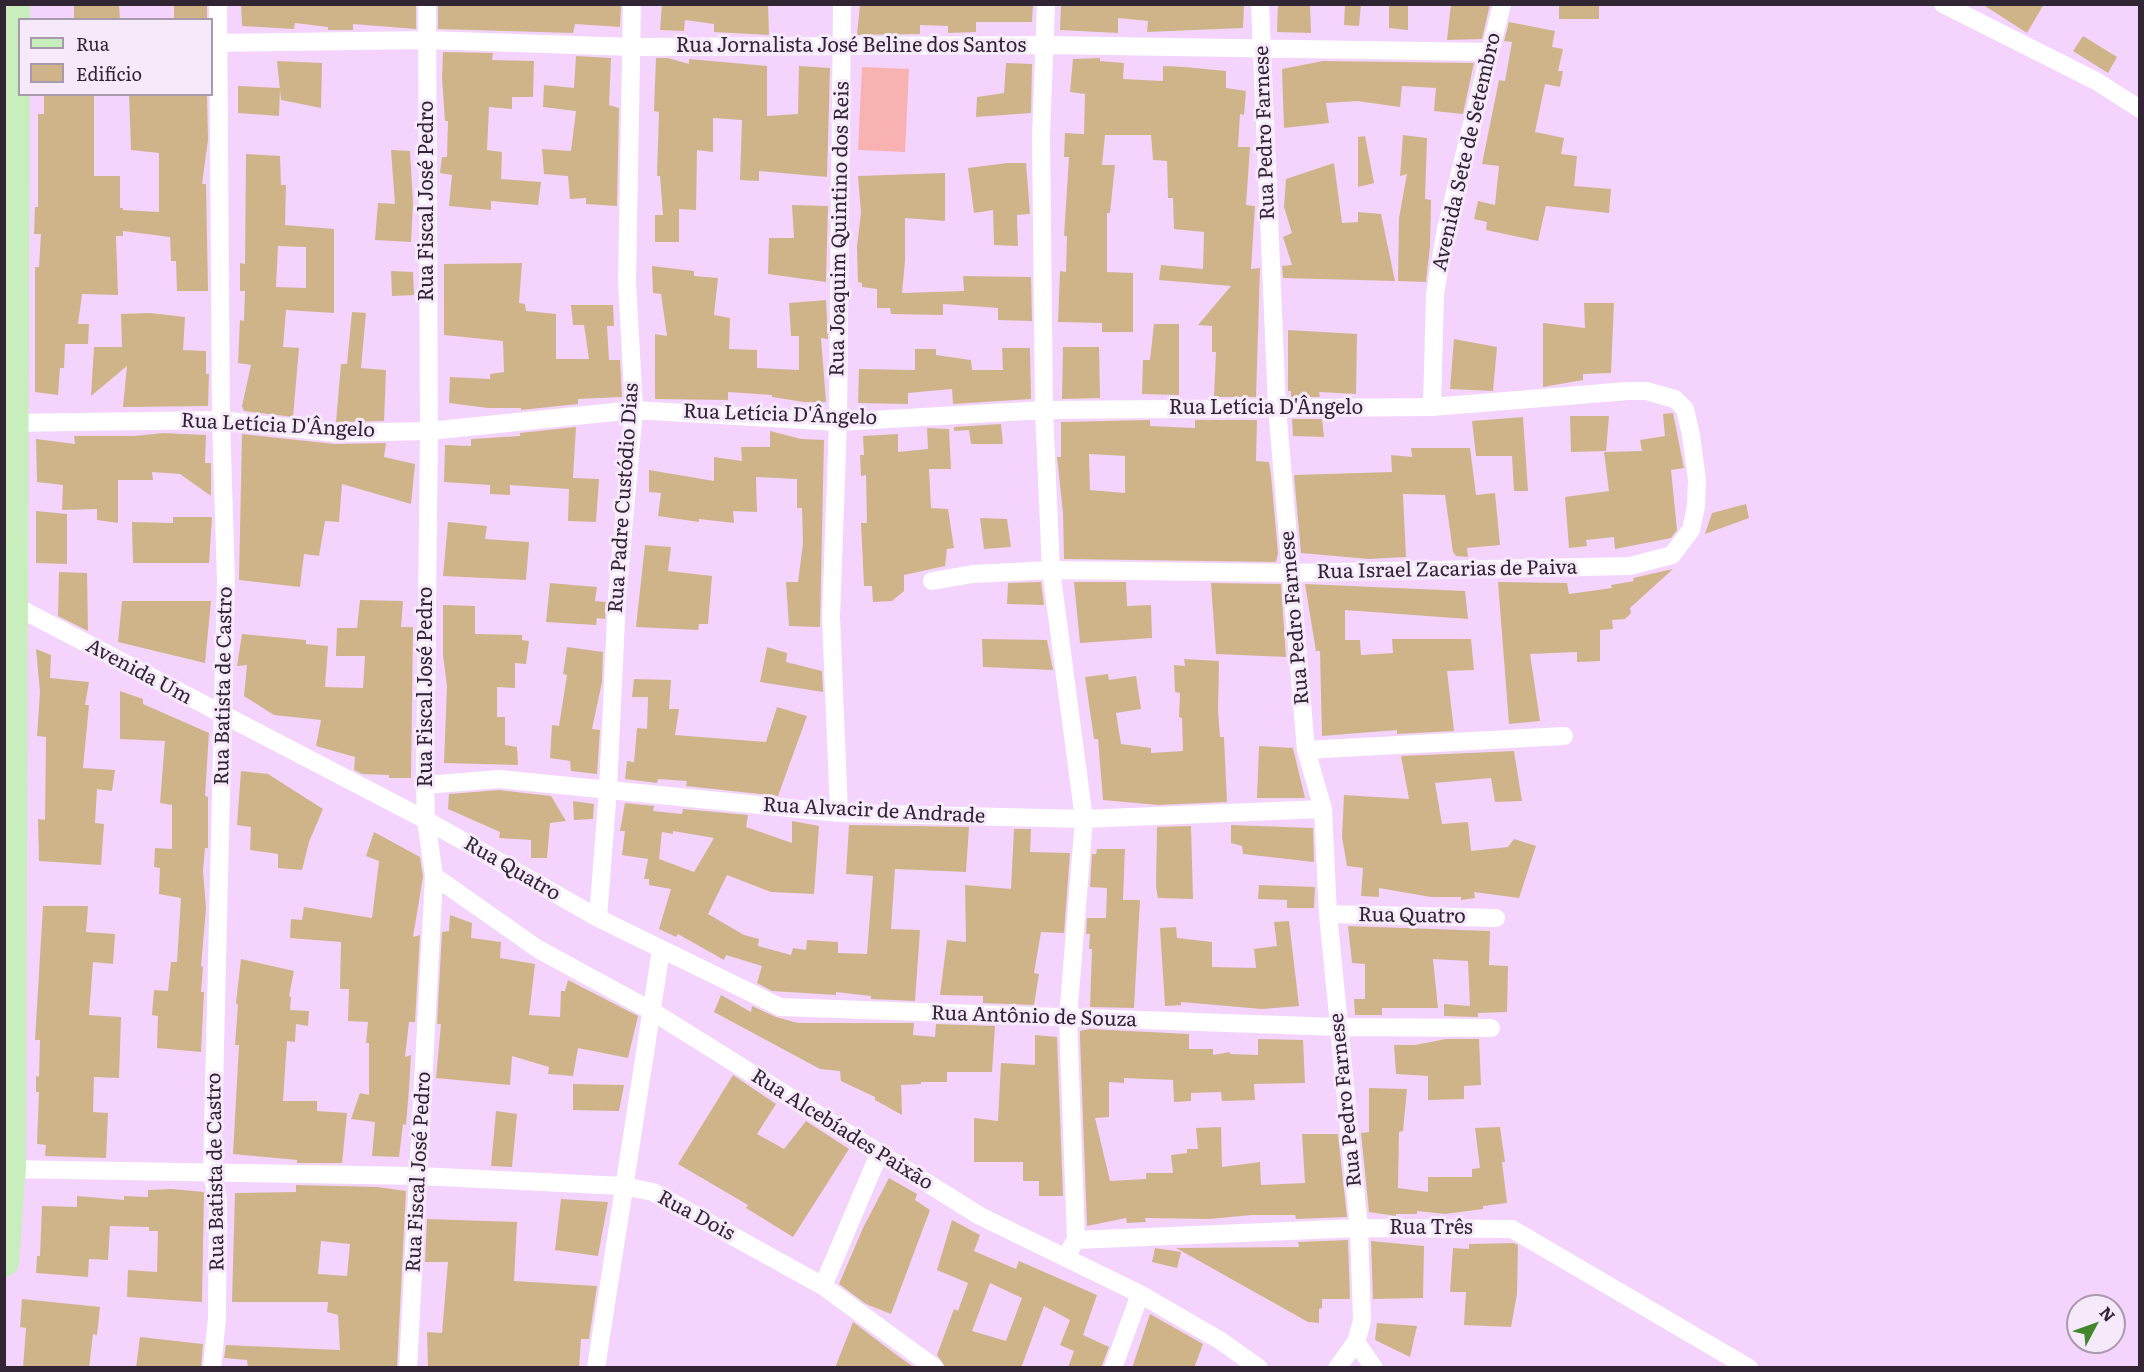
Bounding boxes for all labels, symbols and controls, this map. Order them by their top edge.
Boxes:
legend [18,18,213,96]
text: Rua [76,30,109,57]
street label: Avenida Sete de Setembro [1428,30,1506,274]
street label: Rua Jornalista José Beline dos Santos [676,34,1026,58]
street label: Rua Pedro Farnese [1250,45,1280,221]
text: Edifício [76,60,142,87]
street label: Rua Joaquim Quintino dos Reis [825,81,855,377]
street label: Rua Fiscal José Pedro [415,100,439,302]
street label: Rua Padre Custódio Dias [604,382,644,614]
street label: Rua Letícia D'Ângelo [1169,396,1363,420]
street label: Rua Letícia D'Ângelo [682,400,878,430]
street label: Rua Letícia D'Ângelo [180,409,376,443]
street label: Rua Pedro Farnese [1275,530,1315,706]
street label: Rua Israel Zacarias de Paiva [1316,556,1578,584]
street label: Rua Batista de Castro [210,586,238,786]
street label: Rua Fiscal José Pedro [414,586,438,788]
street label: Avenida Um [82,634,196,710]
street label: Rua Alvacir de Andrade [762,793,986,829]
street label: Rua Quatro [459,832,565,906]
street label: Rua Quatro [1358,903,1466,929]
street label: Rua Antônio de Souza [930,1001,1138,1033]
street label: Rua Pedro Farnese [1325,1012,1367,1188]
street label: Rua Alcebíades Paixão [747,1064,937,1196]
street label: Rua Fiscal José Pedro [402,1071,436,1273]
street label: Rua Batista de Castro [202,1072,230,1272]
street label: Rua Dois [653,1186,739,1246]
street label: Rua Três [1389,1216,1473,1240]
north arrow [2066,1294,2126,1354]
text: N [2095,1301,2122,1326]

